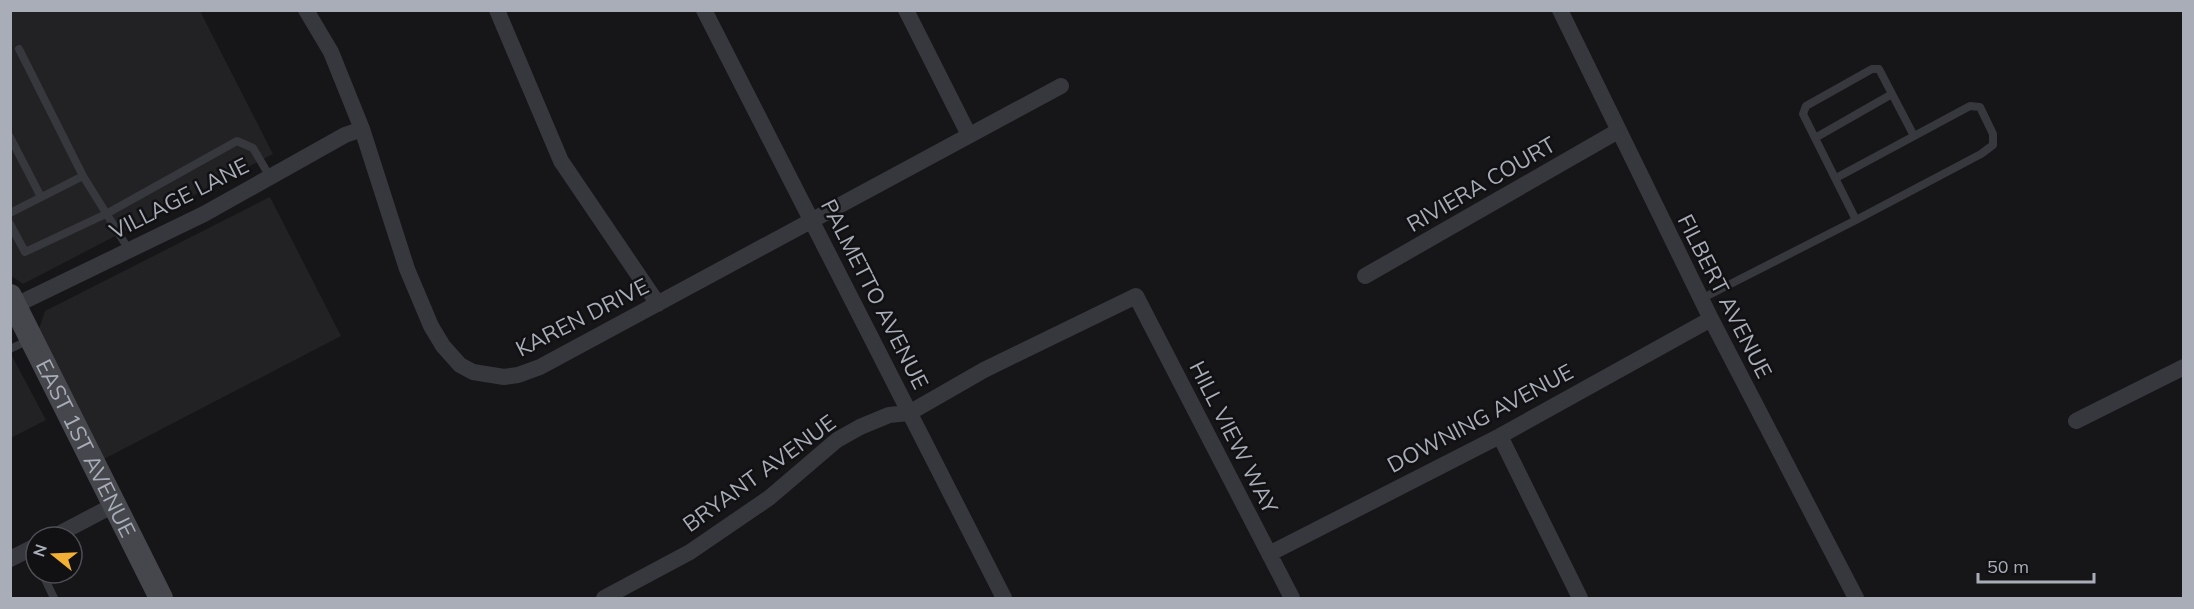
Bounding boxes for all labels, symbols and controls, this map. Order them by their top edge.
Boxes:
street label: RIVIERA COURT [1401,130,1561,238]
street label: VILLAGE LANE [105,151,253,245]
street label: PALMETTO AVENUE [815,194,935,394]
street label: FILBERT AVENUE [1672,209,1778,383]
street label: KAREN DRIVE [511,271,653,363]
street label: EAST 1ST AVENUE [30,354,142,542]
street label: HILL VIEW WAY [1183,356,1285,519]
street label: DOWNING AVENUE [1382,357,1578,479]
street label: BRYANT AVENUE [677,408,841,538]
north arrow [24,525,84,585]
text: N [28,542,51,559]
scale bar [1978,546,2094,584]
text: 50 m [1987,555,2029,578]

